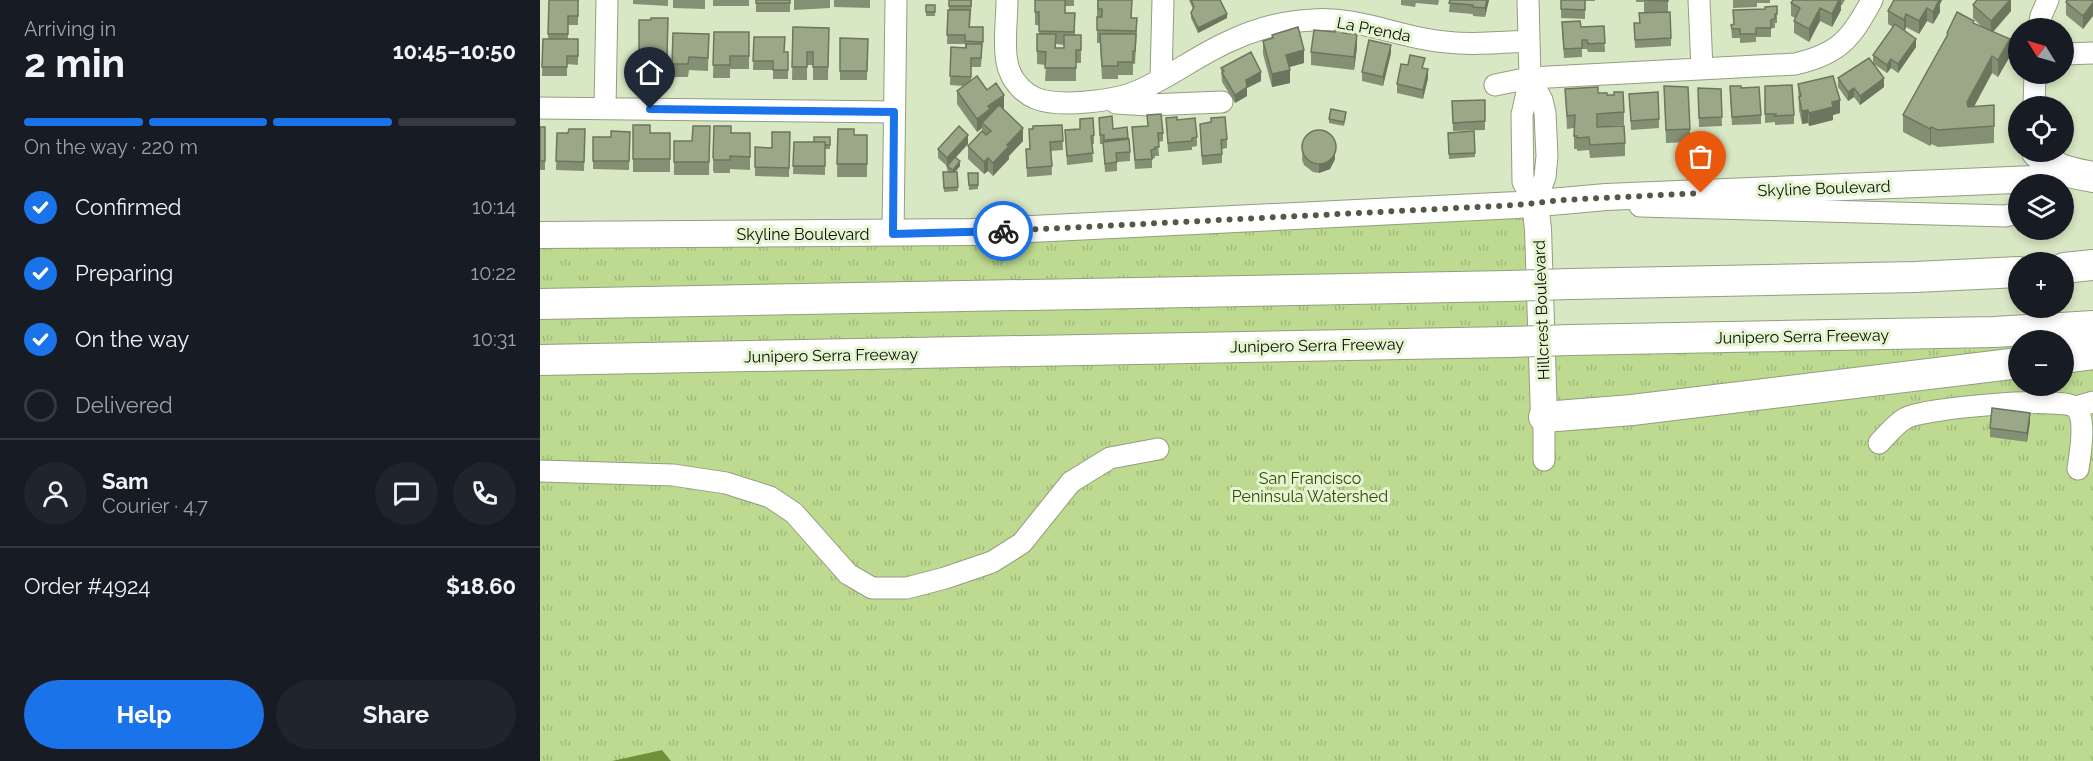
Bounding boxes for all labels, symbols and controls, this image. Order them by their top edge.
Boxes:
street label: La Prenda [1335,13,1412,46]
text: Arriving in [24,17,116,41]
north arrow [2008,18,2074,84]
map controls [2008,18,2074,396]
text: 10:45–10:50 [393,38,516,64]
text: 2 min [24,40,125,86]
pin [624,47,675,109]
icon: home [633,56,666,89]
button: locate [2008,96,2074,162]
pin [1675,131,1726,193]
text: On the way · 220 m [24,135,198,159]
icon: bag [1684,140,1717,173]
button: layers [2008,174,2074,240]
street label: Skyline Boulevard [1757,177,1891,200]
icon: check [24,191,57,224]
text: Confirmed [75,194,182,220]
text: 10:14 [472,195,516,219]
courier [973,201,1033,261]
icon: bike [987,215,1020,248]
street label: Skyline Boulevard [736,225,870,244]
street label: Hillcrest Boulevard [1530,240,1553,380]
button: + [2008,252,2074,318]
icon: check [24,257,57,290]
text: Preparing [75,260,173,286]
text: 10:22 [471,261,516,285]
icon: check [24,323,57,356]
street label: Junipero Serra Freeway [1715,325,1889,348]
text: On the way [75,326,189,352]
text: 10:31 [472,327,516,351]
button: − [2008,330,2074,396]
street label: Junipero Serra Freeway [1230,334,1404,357]
street label: Junipero Serra Freeway [744,344,918,367]
text: Delivered [75,392,173,418]
button: person [24,462,87,525]
button: chat [375,462,438,525]
button: phone [453,462,516,525]
text: Sam [102,468,149,494]
park label: San Francisco Peninsula Watershed [1232,469,1388,506]
text: Courier · 4.7 [102,494,208,518]
text: Order #4924 [24,573,150,599]
text: $18.60 [446,573,516,599]
button: Help [24,680,264,749]
button: Share [276,680,516,749]

